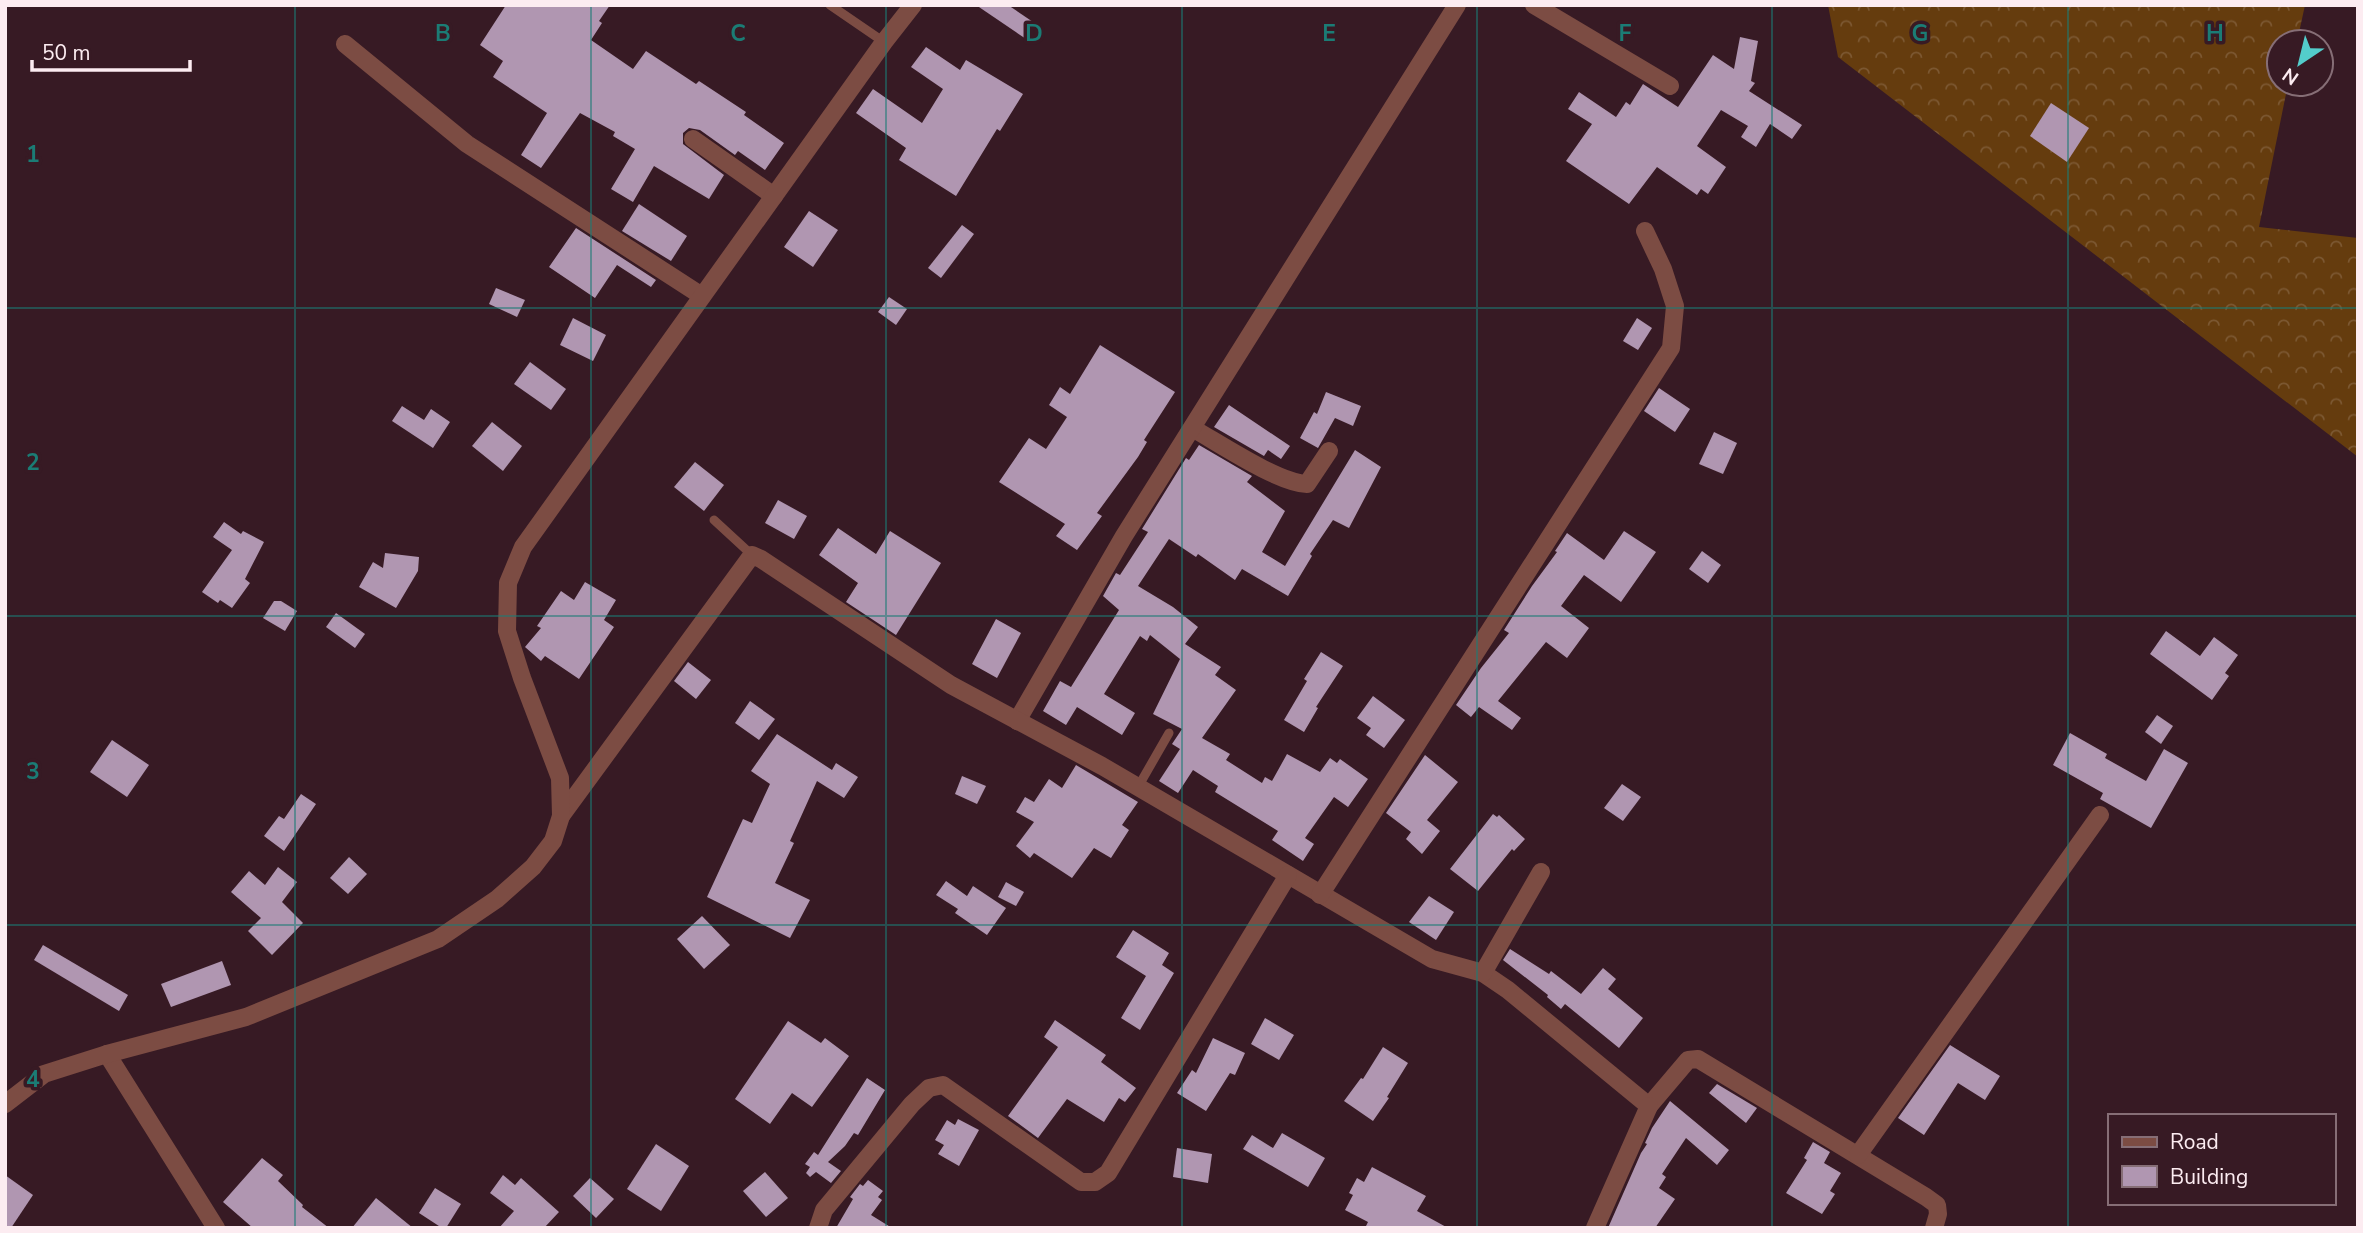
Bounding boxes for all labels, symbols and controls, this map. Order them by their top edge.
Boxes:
text: B [435,18,451,49]
text: C [730,18,746,49]
text: D [1025,18,1043,49]
text: E [1322,18,1336,49]
text: F [1619,18,1632,49]
text: G [1912,18,1928,49]
text: H [2206,18,2224,49]
scale bar [32,28,189,72]
north arrow [2265,28,2335,98]
text: 50 m [42,39,91,67]
text: N [2278,61,2304,91]
text: 1 [26,139,40,170]
text: 2 [26,447,40,478]
text: 3 [26,756,40,787]
text: 4 [26,1064,40,1095]
legend [2108,1114,2335,1205]
text: Road [2170,1128,2219,1156]
text: Building [2170,1163,2248,1191]

